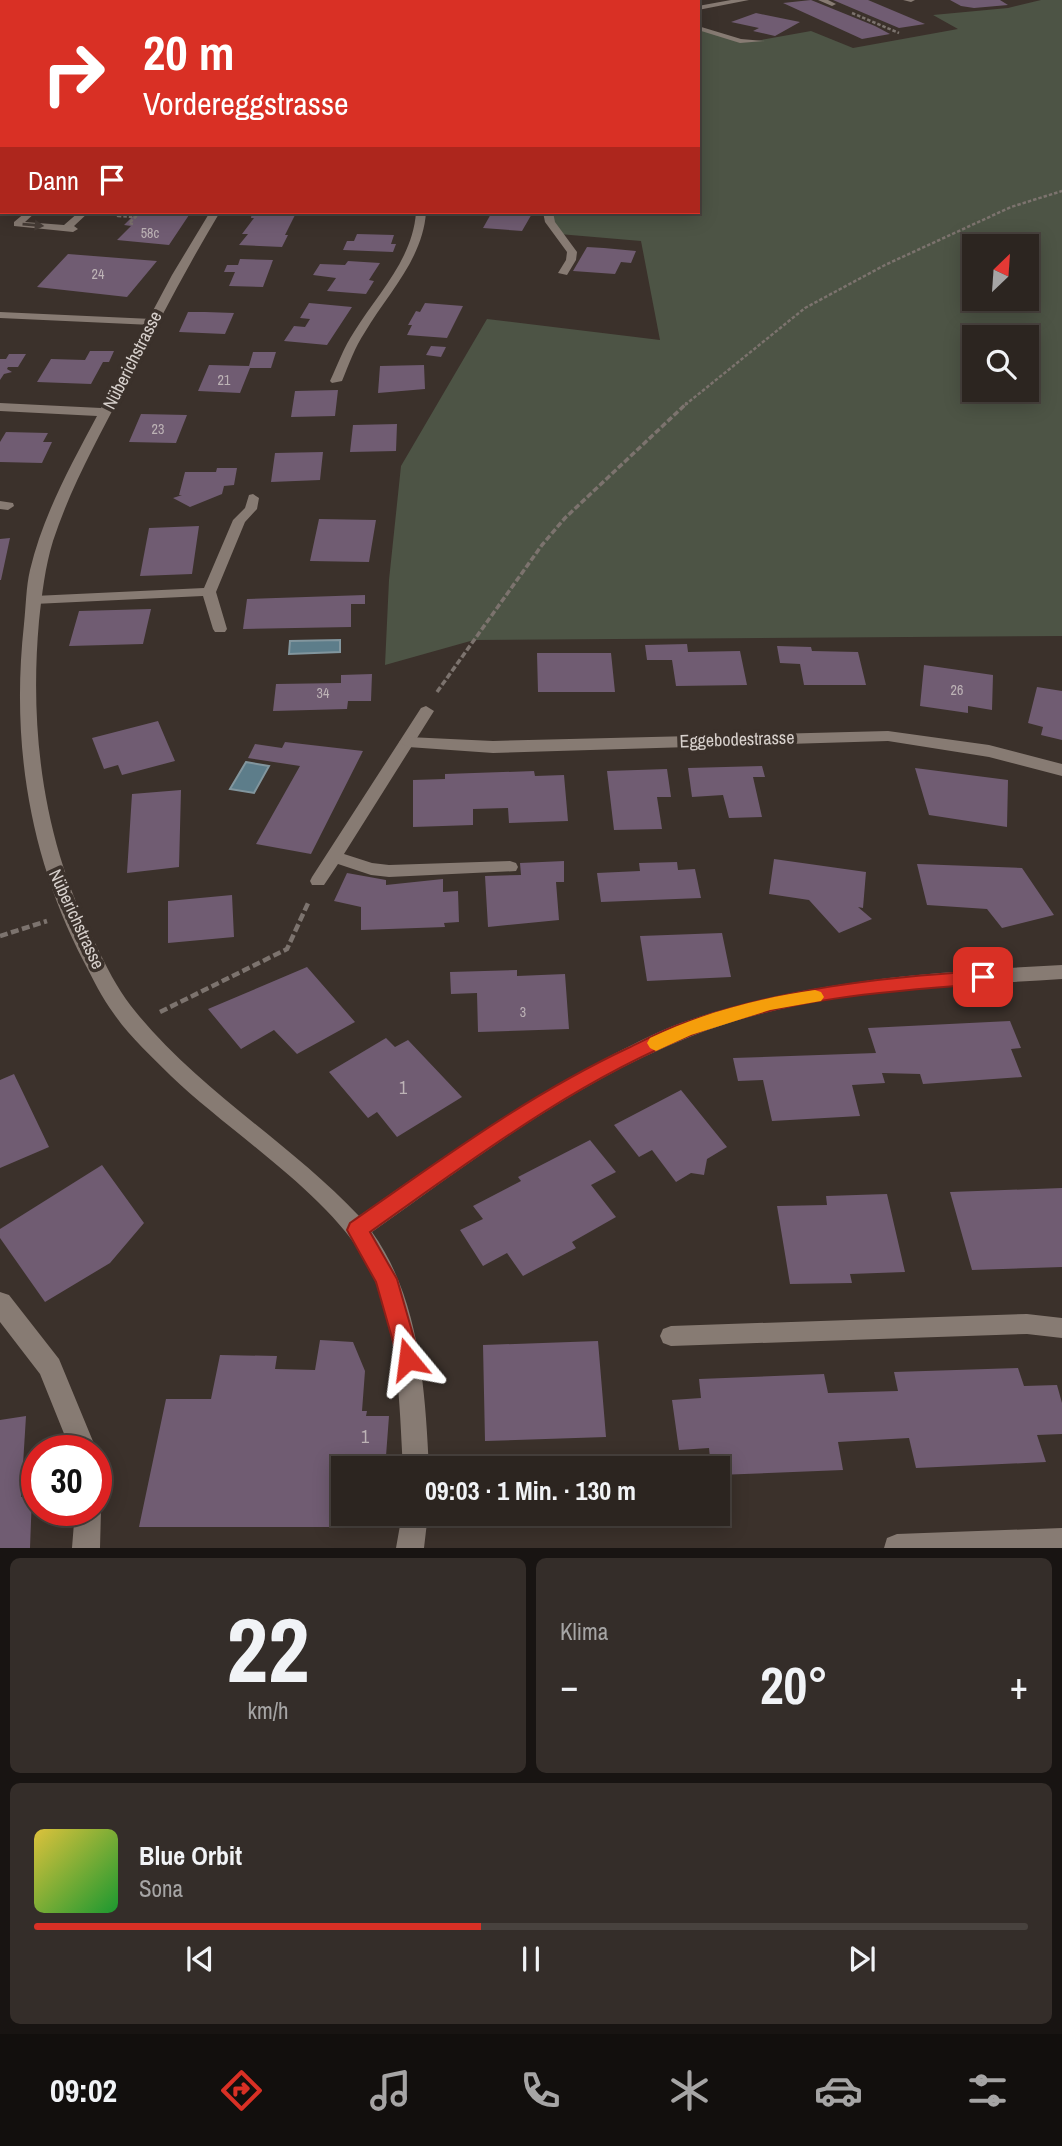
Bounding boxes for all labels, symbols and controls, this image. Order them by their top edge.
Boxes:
text: 20 m [143,19,235,85]
icon: right [28,28,119,119]
text: Vordereggstrasse [143,82,349,125]
icon: arrive [93,161,131,199]
text: Dann [28,163,79,198]
one-way arrow [22,220,44,231]
house number: 58c [141,224,160,242]
north arrow [962,234,1040,312]
map controls [962,234,1039,402]
house number: 24 [92,265,105,283]
street label: Nüberichstrasse [96,306,168,414]
button: search [962,325,1039,402]
house number: 21 [218,371,231,389]
house number: 23 [152,420,164,438]
house number: 26 [951,681,963,699]
house number: 34 [317,684,330,702]
street label: Eggebodestrasse [679,725,795,753]
street label: Nüberichstrasse [43,865,111,973]
pin [953,947,1013,1007]
icon: arrive [964,958,1002,996]
house number: 3 [520,1003,526,1021]
house number: 1 [399,1075,408,1100]
position arrow [371,1322,445,1396]
house number: 1 [361,1424,370,1449]
speed limit sign: 30 [21,1435,112,1526]
text: 09:03 · 1 Min. · 130 m [425,1473,636,1508]
text: 22 [227,1588,310,1710]
text: Klima [560,1616,608,1647]
text: 20° [760,1650,828,1720]
text: − [560,1660,578,1711]
text: + [1010,1660,1028,1711]
text: km/h [248,1695,288,1726]
text: Blue Orbit [139,1838,242,1873]
text: Sona [139,1873,183,1904]
icon: previous [181,1940,219,1978]
icon: pause [512,1940,550,1978]
icon: next [843,1940,881,1978]
icon: directions [217,2066,266,2115]
icon: music [366,2066,415,2115]
icon: phone [516,2066,565,2115]
icon: climate [665,2066,714,2115]
icon: car [814,2066,863,2115]
icon: filters [963,2066,1012,2115]
text: 09:02 [50,2069,117,2112]

